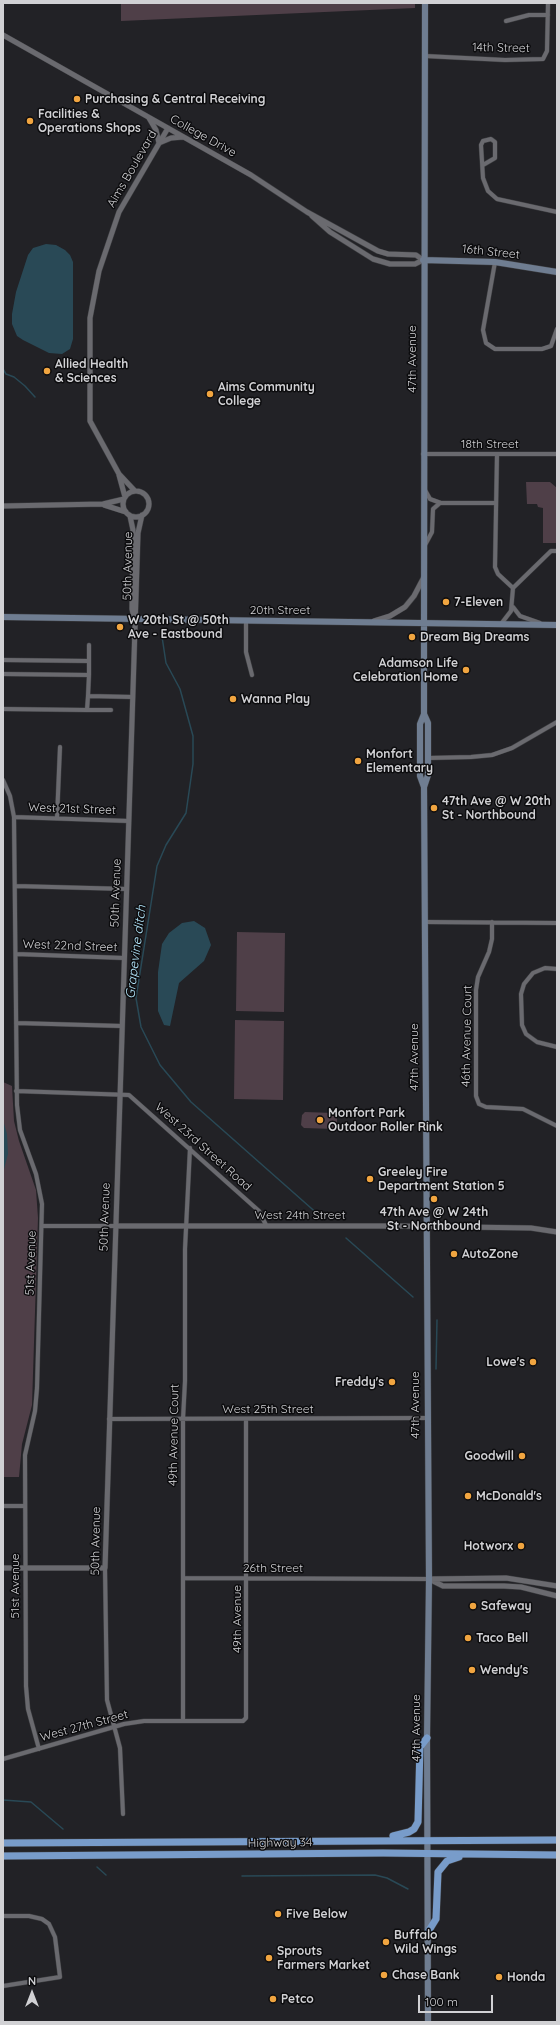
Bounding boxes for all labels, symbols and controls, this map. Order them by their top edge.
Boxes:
street label: 14th Street [472,40,530,56]
place label: Purchasing & Central Receiving [85,92,265,106]
marker: Purchasing & Central Receiving [72,94,82,104]
place label: Facilities & Operations Shops [38,107,141,135]
street label: College Drive [167,112,239,160]
marker: Facilities & Operations Shops [25,116,35,126]
street label: Aims Boulevard [104,128,160,210]
street label: 16th Street [461,242,521,262]
street label: 47th Avenue [405,325,419,393]
place label: Allied Health & Sciences [55,357,128,385]
marker: Allied Health & Sciences [42,366,52,376]
place label: Aims Community College [218,380,315,408]
marker: Aims Community College [205,389,215,399]
street label: 18th Street [461,437,519,451]
street label: 50th Avenue [120,531,136,601]
place label: 7-Eleven [454,595,503,609]
marker: 7-Eleven [441,597,451,607]
street label: 20th Street [250,603,310,617]
place label: W 20th St @ 50th Ave - Eastbound [128,613,229,641]
marker: W 20th St @ 50th Ave - Eastbound [115,622,125,632]
place label: Dream Big Dreams [420,630,529,644]
marker: Dream Big Dreams [407,632,417,642]
place label: Adamson Life Celebration Home [353,656,458,684]
marker: Adamson Life Celebration Home [461,665,471,675]
place label: Wanna Play [241,692,310,706]
marker: Wanna Play [228,694,238,704]
place label: Monfort Elementary [366,747,433,775]
marker: Monfort Elementary [353,756,363,766]
place label: 47th Ave @ W 20th St - Northbound [442,794,551,822]
street label: West 21st Street [28,800,116,818]
marker: 47th Ave @ W 20th St - Northbound [429,803,439,813]
street label: 50th Avenue [108,858,124,928]
water label: Grapevine ditch [123,904,149,1000]
street label: West 22nd Street [22,937,118,955]
street label: 46th Avenue Court [459,985,475,1087]
street label: 47th Avenue [407,1023,421,1091]
street label: West 23rd Street Road [152,1100,254,1194]
place label: Monfort Park Outdoor Roller Rink [328,1106,443,1134]
marker: Monfort Park Outdoor Roller Rink [315,1115,325,1125]
place label: Greeley Fire Department Station 5 [378,1165,505,1193]
marker: Greeley Fire Department Station 5 [365,1174,375,1184]
street label: 50th Avenue [97,1182,113,1252]
marker: 47th Ave @ W 24th St - Northbound [429,1194,439,1204]
place label: 47th Ave @ W 24th St - Northbound [380,1205,488,1233]
street label: West 24th Street [255,1208,345,1222]
street label: 51st Avenue [23,1230,39,1296]
place label: AutoZone [462,1247,518,1261]
marker: AutoZone [449,1249,459,1259]
place label: Lowe's [486,1355,525,1369]
marker: Lowe's [528,1357,538,1367]
street label: 47th Avenue [408,1371,422,1439]
place label: Freddy's [335,1375,384,1389]
marker: Freddy's [387,1377,397,1387]
street label: 49th Avenue Court [166,1384,182,1486]
street label: West 25th Street [222,1402,314,1416]
place label: Goodwill [465,1449,514,1463]
marker: Goodwill [517,1451,527,1461]
place label: McDonald's [476,1489,542,1503]
marker: McDonald's [463,1491,473,1501]
street label: 50th Avenue [88,1506,104,1576]
place label: Hotworx [464,1539,513,1553]
marker: Hotworx [516,1541,526,1551]
street label: 51st Avenue [8,1554,22,1618]
street label: 26th Street [243,1561,303,1575]
street label: 49th Avenue [230,1585,244,1653]
place label: Safeway [481,1599,532,1613]
marker: Safeway [468,1601,478,1611]
place label: Taco Bell [476,1631,528,1645]
marker: Taco Bell [463,1633,473,1643]
place label: Wendy's [480,1663,528,1677]
marker: Wendy's [467,1665,477,1675]
street label: 47th Avenue [409,1694,423,1762]
street label: West 27th Street [38,1707,130,1745]
street label: Highway 34 [248,1835,312,1851]
place label: Five Below [286,1907,347,1921]
marker: Five Below [273,1909,283,1919]
place label: Buffalo Wild Wings [394,1928,457,1956]
marker: Buffalo Wild Wings [381,1937,391,1947]
place label: Sprouts Farmers Market [277,1944,370,1972]
marker: Sprouts Farmers Market [264,1953,274,1963]
place label: Chase Bank [392,1968,460,1982]
marker: Chase Bank [379,1970,389,1980]
place label: Honda [507,1970,545,1984]
marker: Honda [494,1972,504,1982]
north arrow [12,1973,52,2013]
text: N [28,1974,36,1988]
scale bar [420,1987,495,2013]
place label: Petco [281,1992,314,2006]
marker: Petco [268,1994,278,2004]
text: 100 m [425,1994,458,2009]

